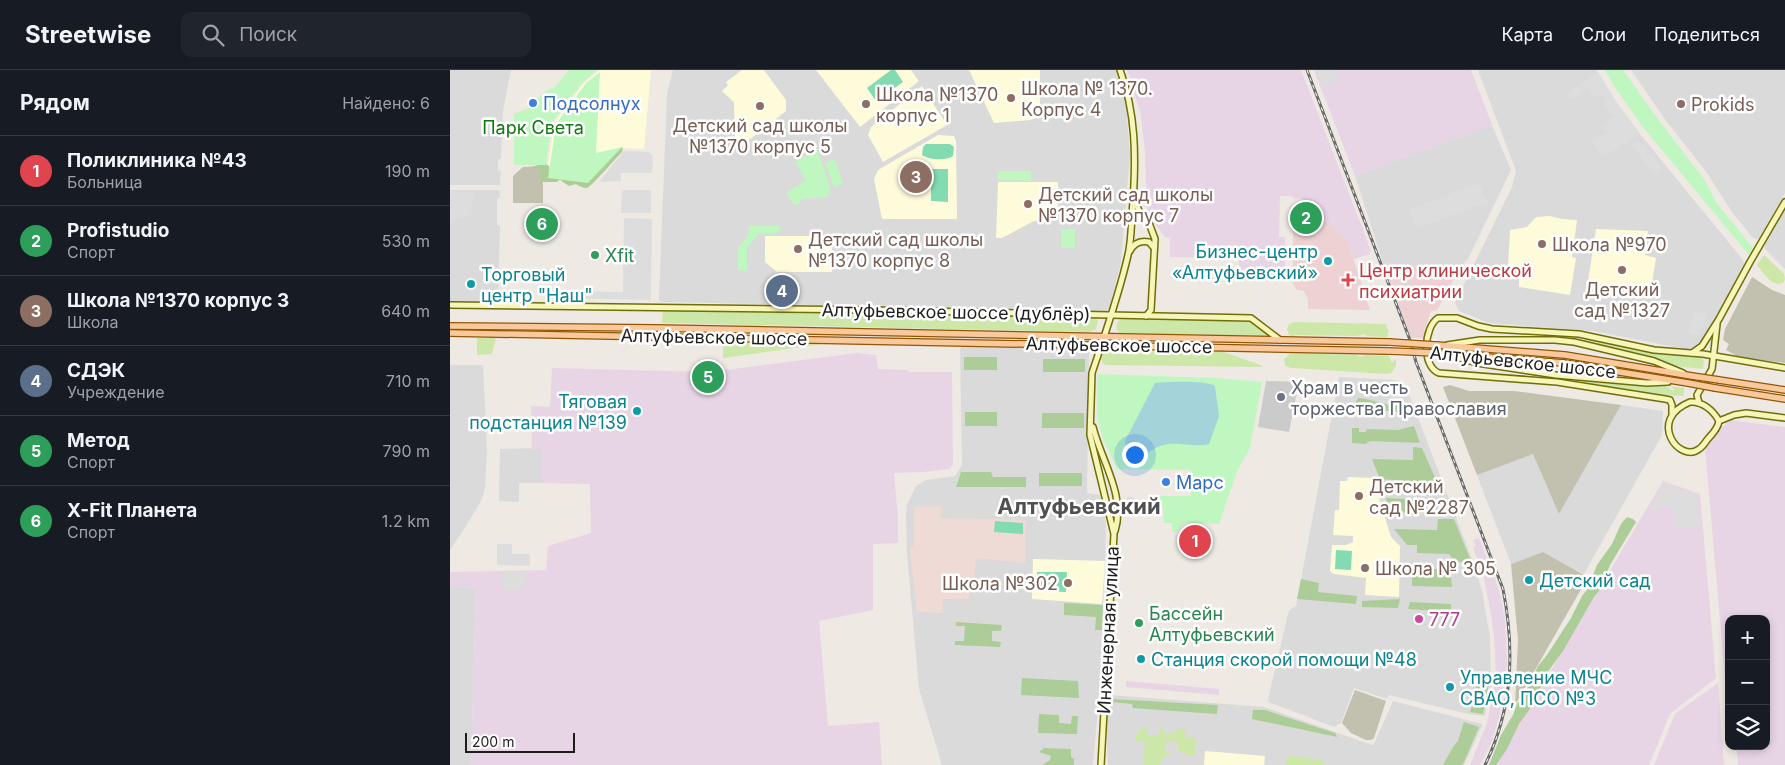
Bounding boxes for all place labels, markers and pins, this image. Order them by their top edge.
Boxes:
place label: Школа № 1370. Корпус 4 [1021,78,1153,120]
place label: Школа №1370 корпус 1 [876,84,998,126]
marker: Школа № 1370. Корпус 4 [1005,92,1017,104]
place label: Подсолнух [543,93,641,114]
place label: Prokids [1691,94,1755,115]
marker: Подсолнух [527,97,539,109]
marker: Школа №1370 корпус 1 [860,98,872,110]
marker: Prokids [1675,98,1687,110]
marker: Детский сад школы №1370 корпус 5 [754,100,766,112]
place label: Детский сад школы №1370 корпус 5 [672,115,848,157]
pin: 3 [900,158,932,196]
place label: Детский сад школы №1370 корпус 7 [1038,184,1213,226]
marker: Детский сад школы №1370 корпус 7 [1022,198,1034,210]
pin: 2 [1290,199,1322,237]
pin: 6 [526,205,558,243]
place label: Детский сад школы №1370 корпус 8 [808,229,983,271]
place label: Школа №970 [1552,234,1667,255]
marker: Школа №970 [1536,238,1548,250]
place label: Бизнес-центр «Алтуфьевский» [1172,241,1318,283]
marker: Детский сад школы №1370 корпус 8 [792,243,804,255]
place label: Xfit [605,245,634,266]
marker: Xfit [589,249,601,261]
marker: Бизнес-центр «Алтуфьевский» [1322,255,1334,267]
place label: Центр клинической психиатрии [1359,260,1532,302]
place label: Торговый центр "Наш" [481,264,593,306]
marker: Детский сад №1327 [1616,264,1628,276]
pin: 4 [766,272,798,310]
marker: Центр клинической психиатрии [1341,273,1355,287]
marker: Торговый центр "Наш" [465,278,477,290]
place label: Детский сад №1327 [1574,279,1670,321]
pin: 5 [692,358,724,396]
place label: Храм в честь торжества Православия [1291,377,1507,419]
place label: Тяговая подстанция №139 [469,391,627,433]
marker: Храм в честь торжества Православия [1275,391,1287,403]
marker: Тяговая подстанция №139 [631,405,643,417]
place label: Марс [1176,472,1224,493]
marker: Марс [1160,476,1172,488]
place label: Детский сад №2287 [1369,476,1469,518]
marker: Детский сад №2287 [1353,490,1365,502]
pin: 1 [1179,522,1211,560]
place label: Школа № 305 [1375,558,1496,579]
marker: Школа № 305 [1359,562,1371,574]
place label: Детский сад [1539,570,1651,591]
place label: Школа №302 [942,573,1058,594]
marker: Детский сад [1523,574,1535,586]
marker: Школа №302 [1062,577,1074,589]
place label: Бассейн Алтуфьевский [1149,603,1275,645]
place label: 777 [1429,609,1460,630]
marker: 777 [1413,613,1425,625]
marker: Бассейн Алтуфьевский [1133,617,1145,629]
place label: Станция скорой помощи №48 [1151,649,1417,670]
marker: Станция скорой помощи №48 [1135,653,1147,665]
place label: Управление МЧС СВАО, ПСО №3 [1460,667,1612,709]
marker: Управление МЧС СВАО, ПСО №3 [1444,681,1456,693]

